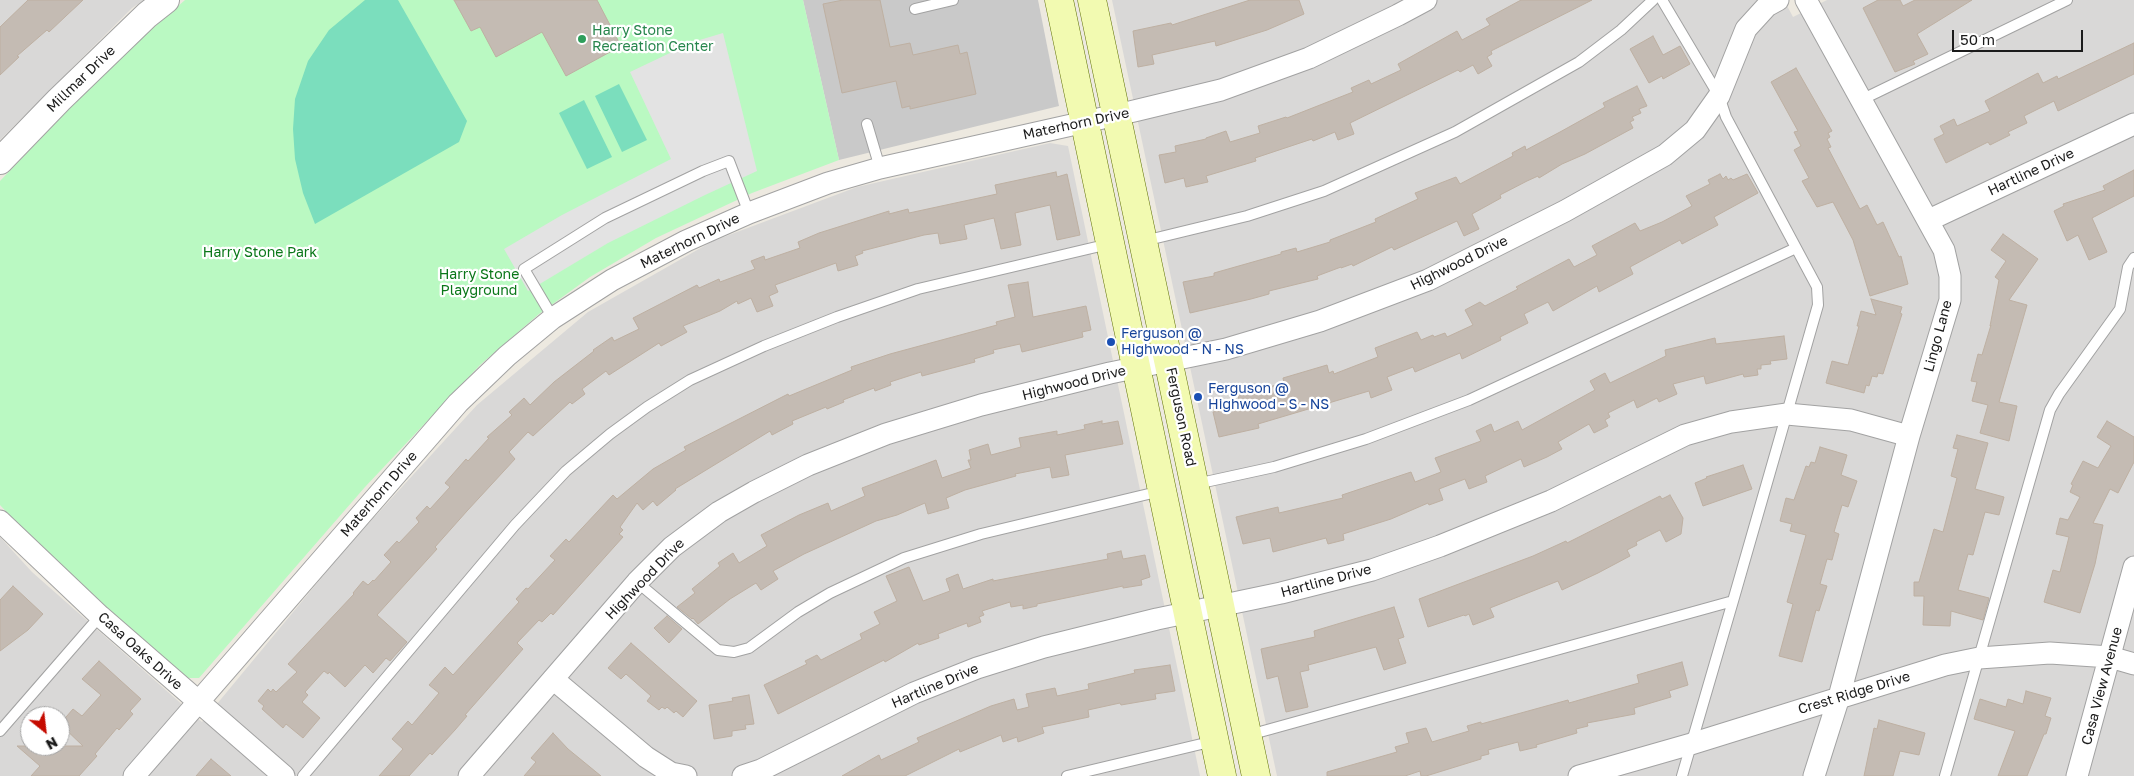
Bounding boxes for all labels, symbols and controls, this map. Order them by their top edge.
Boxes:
scale bar [1954,20,2085,52]
place label: Harry Stone Recreation Center [592,23,713,56]
text: 50 m [1960,30,1995,48]
marker: Harry Stone Recreation Center [576,33,588,45]
street label: Millmar Drive [43,42,119,116]
street label: Materhorn Drive [1021,105,1131,143]
street label: Hartline Drive [1985,145,2077,199]
street label: Materhorn Drive [638,210,742,272]
street label: Highwood Drive [1408,232,1510,294]
park label: Harry Stone Park [203,245,317,261]
park label: Harry Stone Playground [439,267,519,300]
street label: Lingo Lane [1920,298,1956,374]
place label: Ferguson @ Highwood - N - NS [1121,326,1244,358]
marker: Ferguson @ Highwood - N - NS [1105,336,1117,348]
street label: Highwood Drive [1020,362,1128,404]
street label: Ferguson Road [1162,366,1200,468]
place label: Ferguson @ Highwood - S - NS [1208,381,1329,414]
marker: Ferguson @ Highwood - S - NS [1192,391,1204,403]
street label: Materhorn Drive [337,448,421,540]
street label: Highwood Drive [602,535,688,623]
street label: Hartline Drive [1279,561,1373,601]
street label: Casa Oaks Drive [94,609,186,693]
street label: Casa View Avenue [2078,625,2126,747]
street label: Hartline Drive [889,660,981,712]
street label: Crest Ridge Drive [1796,668,1912,718]
north arrow [20,706,70,756]
text: N [43,734,61,754]

